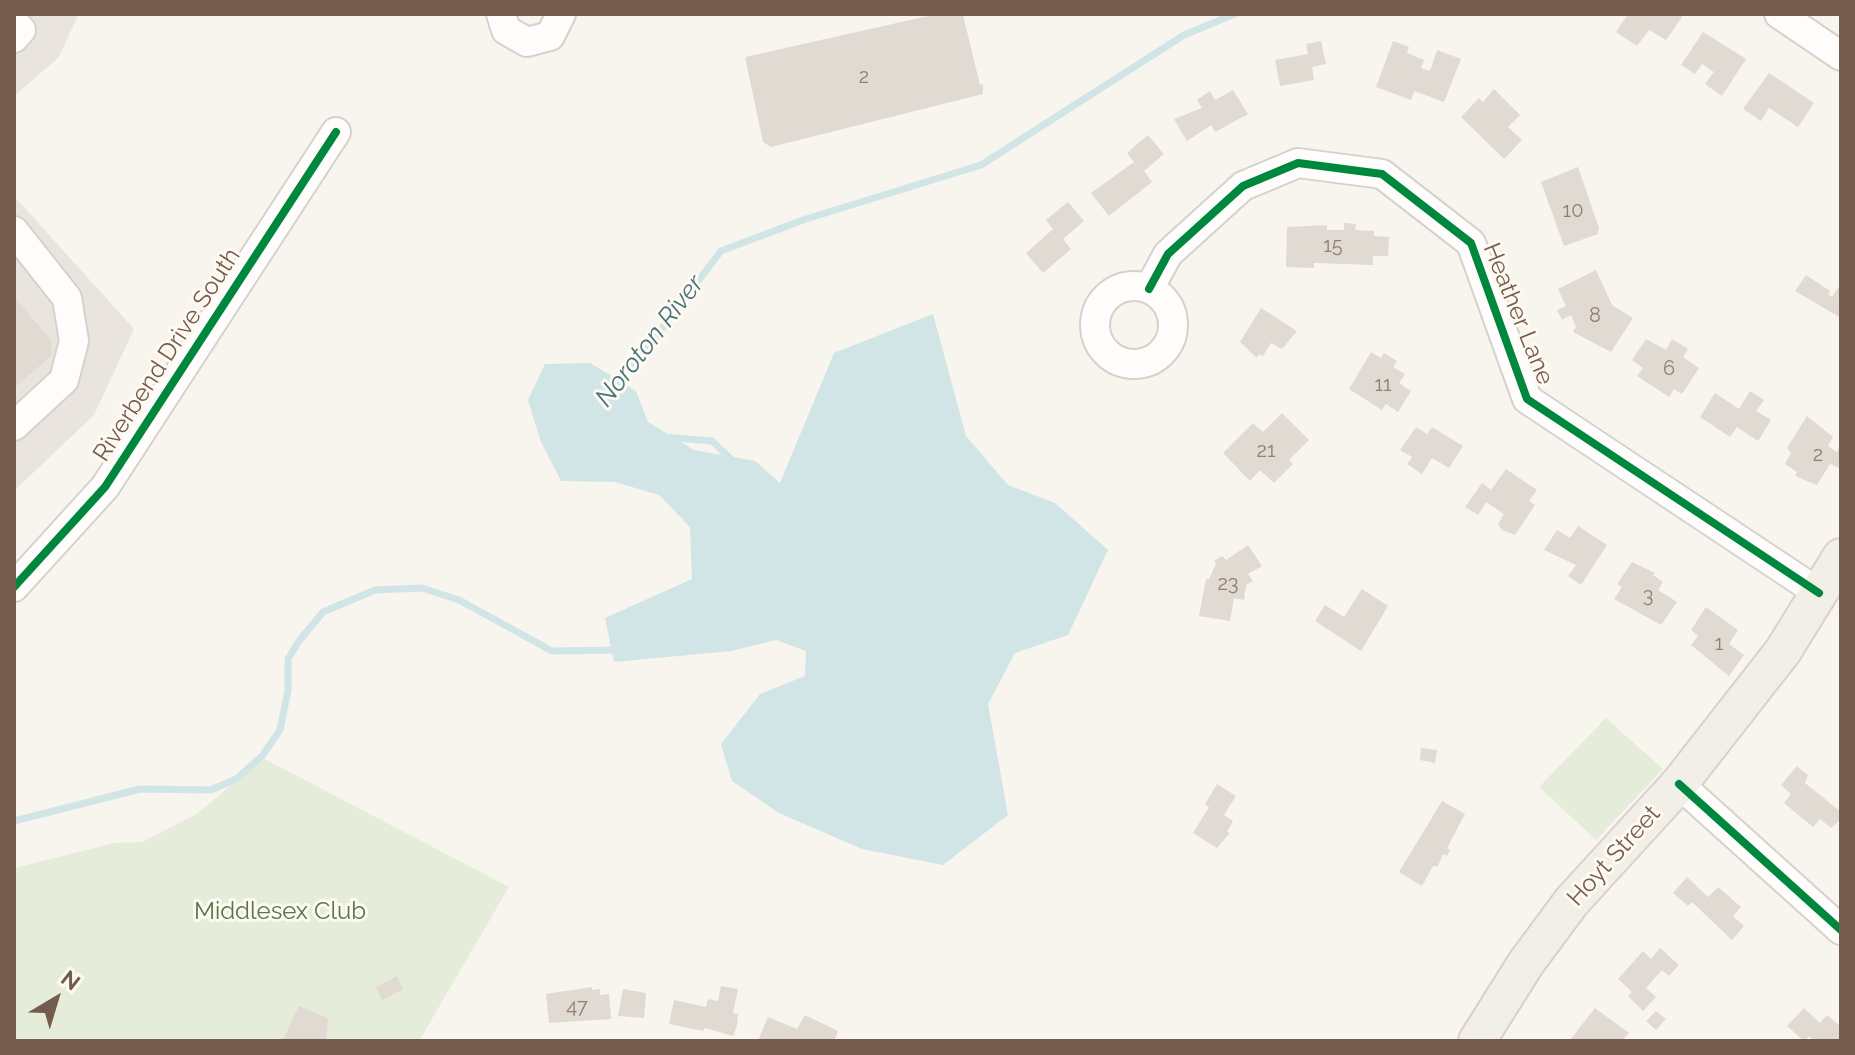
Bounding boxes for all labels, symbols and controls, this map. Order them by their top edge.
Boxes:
house number: 2 [859,65,869,89]
house number: 10 [1563,199,1583,223]
house number: 15 [1323,234,1343,258]
street label: Heather Lane [1476,239,1560,389]
street label: Riverbend Drive South [87,243,247,467]
water label: Noroton River [589,269,711,413]
house number: 8 [1589,304,1601,328]
house number: 6 [1663,357,1675,381]
house number: 11 [1374,373,1392,397]
house number: 21 [1257,439,1275,463]
house number: 2 [1813,443,1823,467]
house number: 23 [1217,572,1239,596]
house number: 3 [1643,584,1653,608]
house number: 1 [1715,632,1723,656]
street label: Hoyt Street [1561,800,1667,912]
park label: Middlesex Club [194,898,366,926]
north arrow [16,959,96,1039]
text: N [56,965,85,995]
house number: 47 [566,995,588,1019]

